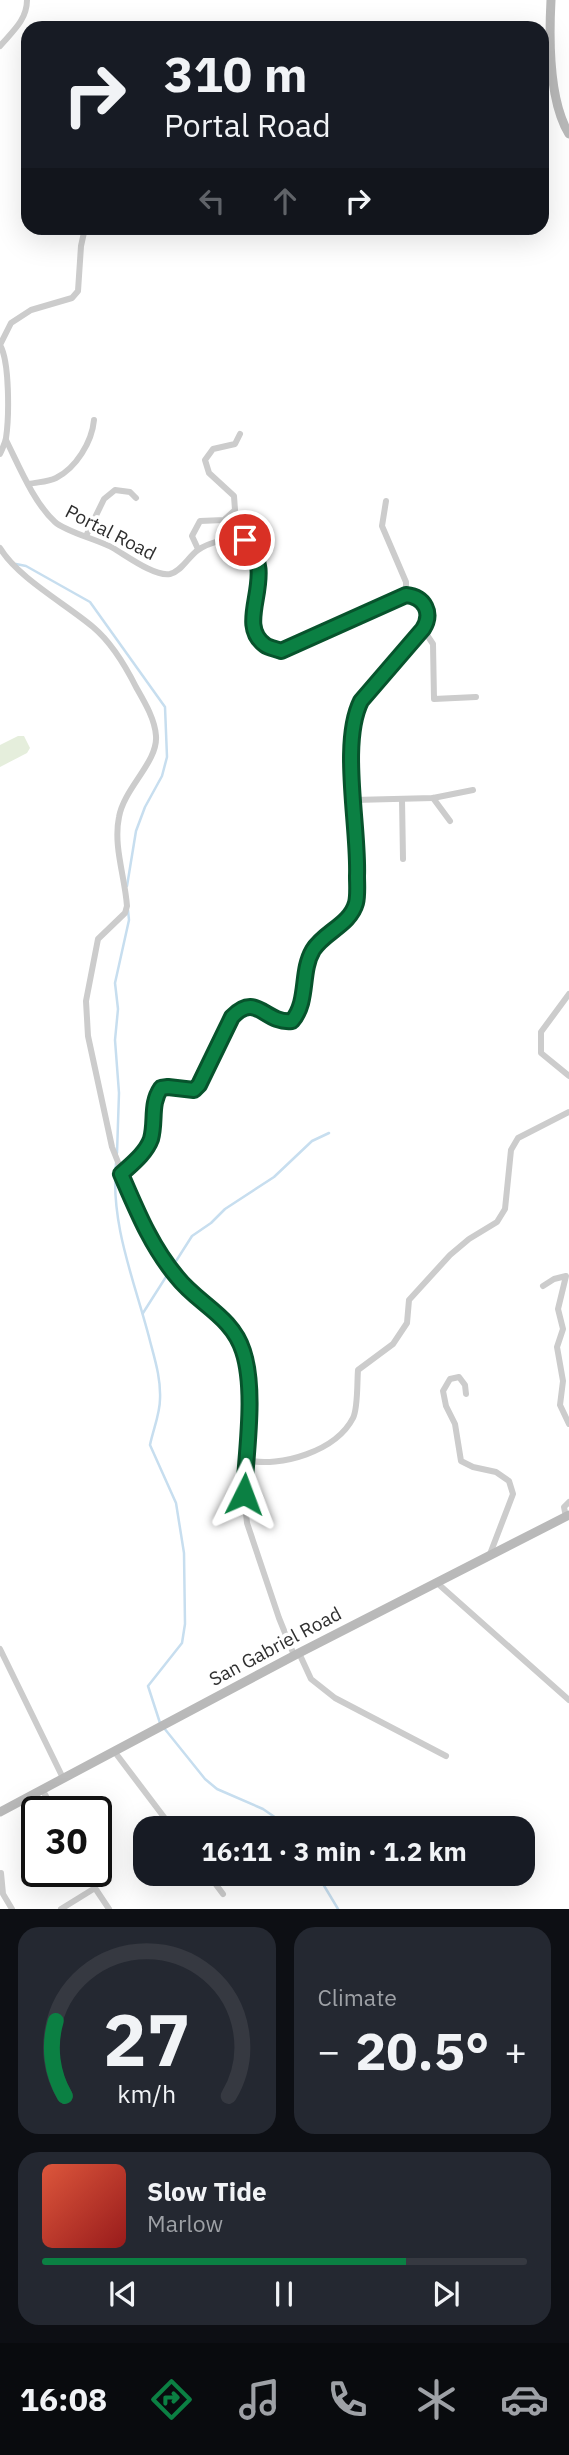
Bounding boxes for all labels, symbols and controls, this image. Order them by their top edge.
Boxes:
text: 310 m [164,42,308,105]
icon: right [49,49,140,140]
text: Portal Road [164,104,331,146]
icon: left [193,182,231,220]
icon: ahead [266,182,304,220]
icon: right [339,182,377,220]
street label: Portal Road [61,499,161,565]
pin [215,510,275,570]
icon: arrive [226,521,264,559]
position arrow [207,1457,281,1531]
street label: San Gabriel Road [205,1601,345,1691]
speed limit sign: 30 [21,1796,112,1887]
text: 16:11 · 3 min · 1.2 km [201,1834,467,1868]
text: Climate [318,1982,397,2012]
text: 27 [103,1992,190,2087]
text: 20.5° [355,2017,489,2084]
text: − [318,2026,340,2075]
text: + [504,2026,527,2075]
text: km/h [117,2077,176,2110]
text: Slow Tide [147,2174,267,2208]
text: Marlow [147,2208,223,2238]
icon: previous [104,2275,142,2313]
icon: pause [265,2275,303,2313]
icon: next [427,2275,465,2313]
icon: directions [147,2375,196,2424]
icon: music [235,2375,284,2424]
icon: phone [323,2375,372,2424]
icon: climate [412,2375,461,2424]
icon: car [500,2375,549,2424]
text: 16:08 [20,2378,107,2420]

